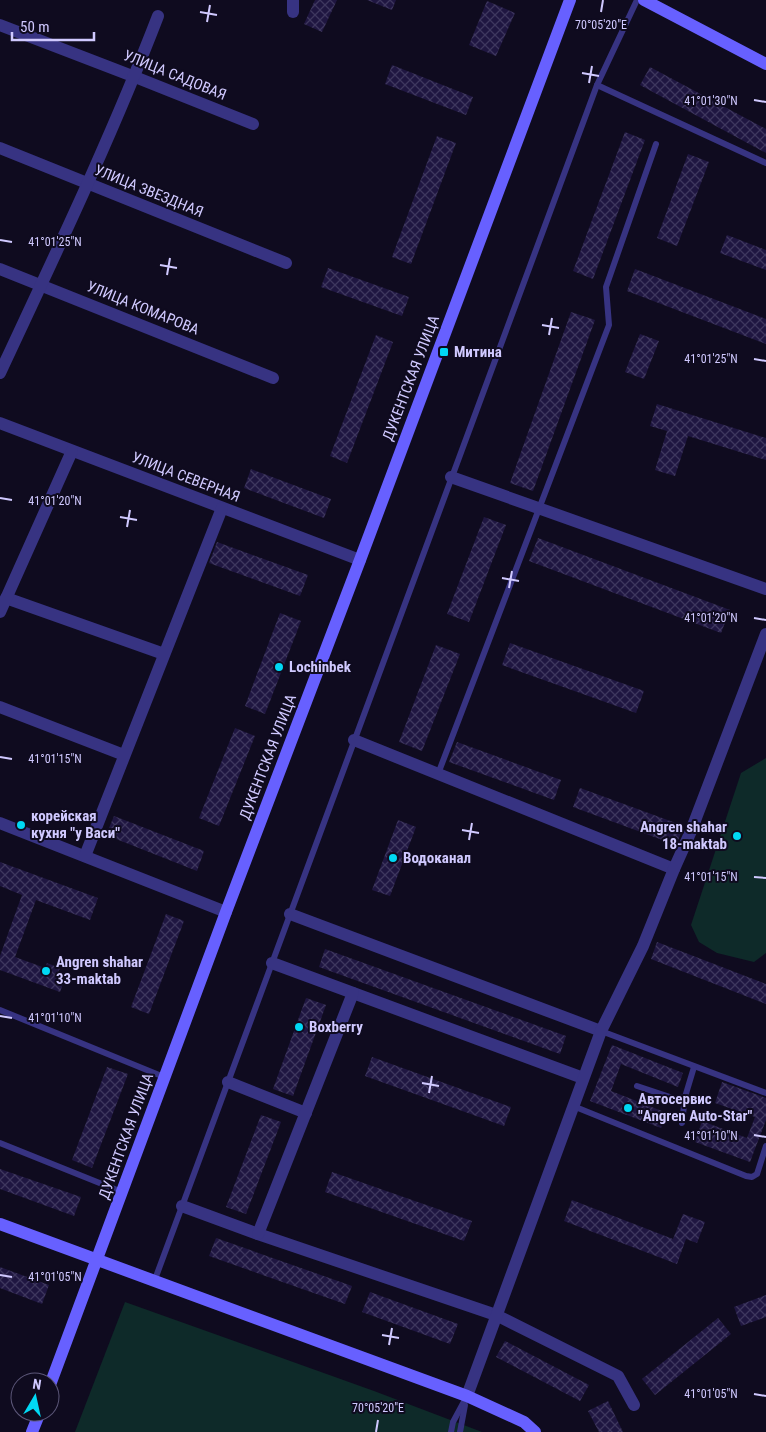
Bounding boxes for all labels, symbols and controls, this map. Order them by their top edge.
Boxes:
scale bar [12,10,95,42]
text: 50 m [20,18,50,36]
text: 70°05'20"E [575,18,627,32]
street label: УЛИЦА САДОВАЯ [121,46,229,104]
text: 41°01'30"N [684,94,738,108]
street label: УЛИЦА ЗВЕЗДНАЯ [92,161,206,221]
text: 41°01'25"N [28,235,82,249]
street label: УЛИЦА КОМАРОВА [84,277,202,339]
street label: ДУКЕНТСКАЯ УЛИЦА [379,312,443,443]
place label: Митина [454,343,502,361]
marker: Митина [438,346,450,358]
text: 41°01'25"N [684,352,738,366]
street label: УЛИЦА СЕВЕРНАЯ [129,448,243,506]
text: 41°01'20"N [28,494,82,508]
text: 41°01'20"N [684,611,738,625]
place label: Lochinbek [289,658,352,676]
marker: Lochinbek [273,661,285,673]
street label: ДУКЕНТСКАЯ УЛИЦА [236,691,300,822]
text: 41°01'15"N [28,752,82,766]
place label: корейская кухня "у Васи" [31,807,120,842]
place label: Angren shahar 18-maktab [640,818,727,853]
marker: корейская кухня "у Васи" [15,819,27,831]
marker: Angren shahar 18-maktab [731,830,743,842]
place label: Водоканал [403,849,471,867]
marker: Водоканал [387,852,399,864]
text: 41°01'15"N [684,870,738,884]
place label: Angren shahar 33-maktab [56,953,143,988]
marker: Angren shahar 33-maktab [40,965,52,977]
text: 41°01'10"N [28,1011,82,1025]
place label: Boxberry [309,1018,363,1036]
marker: Boxberry [293,1021,305,1033]
street label: ДУКЕНТСКАЯ УЛИЦА [95,1070,157,1202]
place label: Автосервис "Angren Auto-Star" [638,1090,753,1125]
marker: Автосервис "Angren Auto-Star" [622,1102,634,1114]
text: 41°01'10"N [684,1129,738,1143]
text: 41°01'05"N [28,1270,82,1284]
north arrow [10,1372,60,1422]
text: N [32,1376,43,1393]
text: 41°01'05"N [684,1387,738,1401]
text: 70°05'20"E [352,1401,404,1415]

